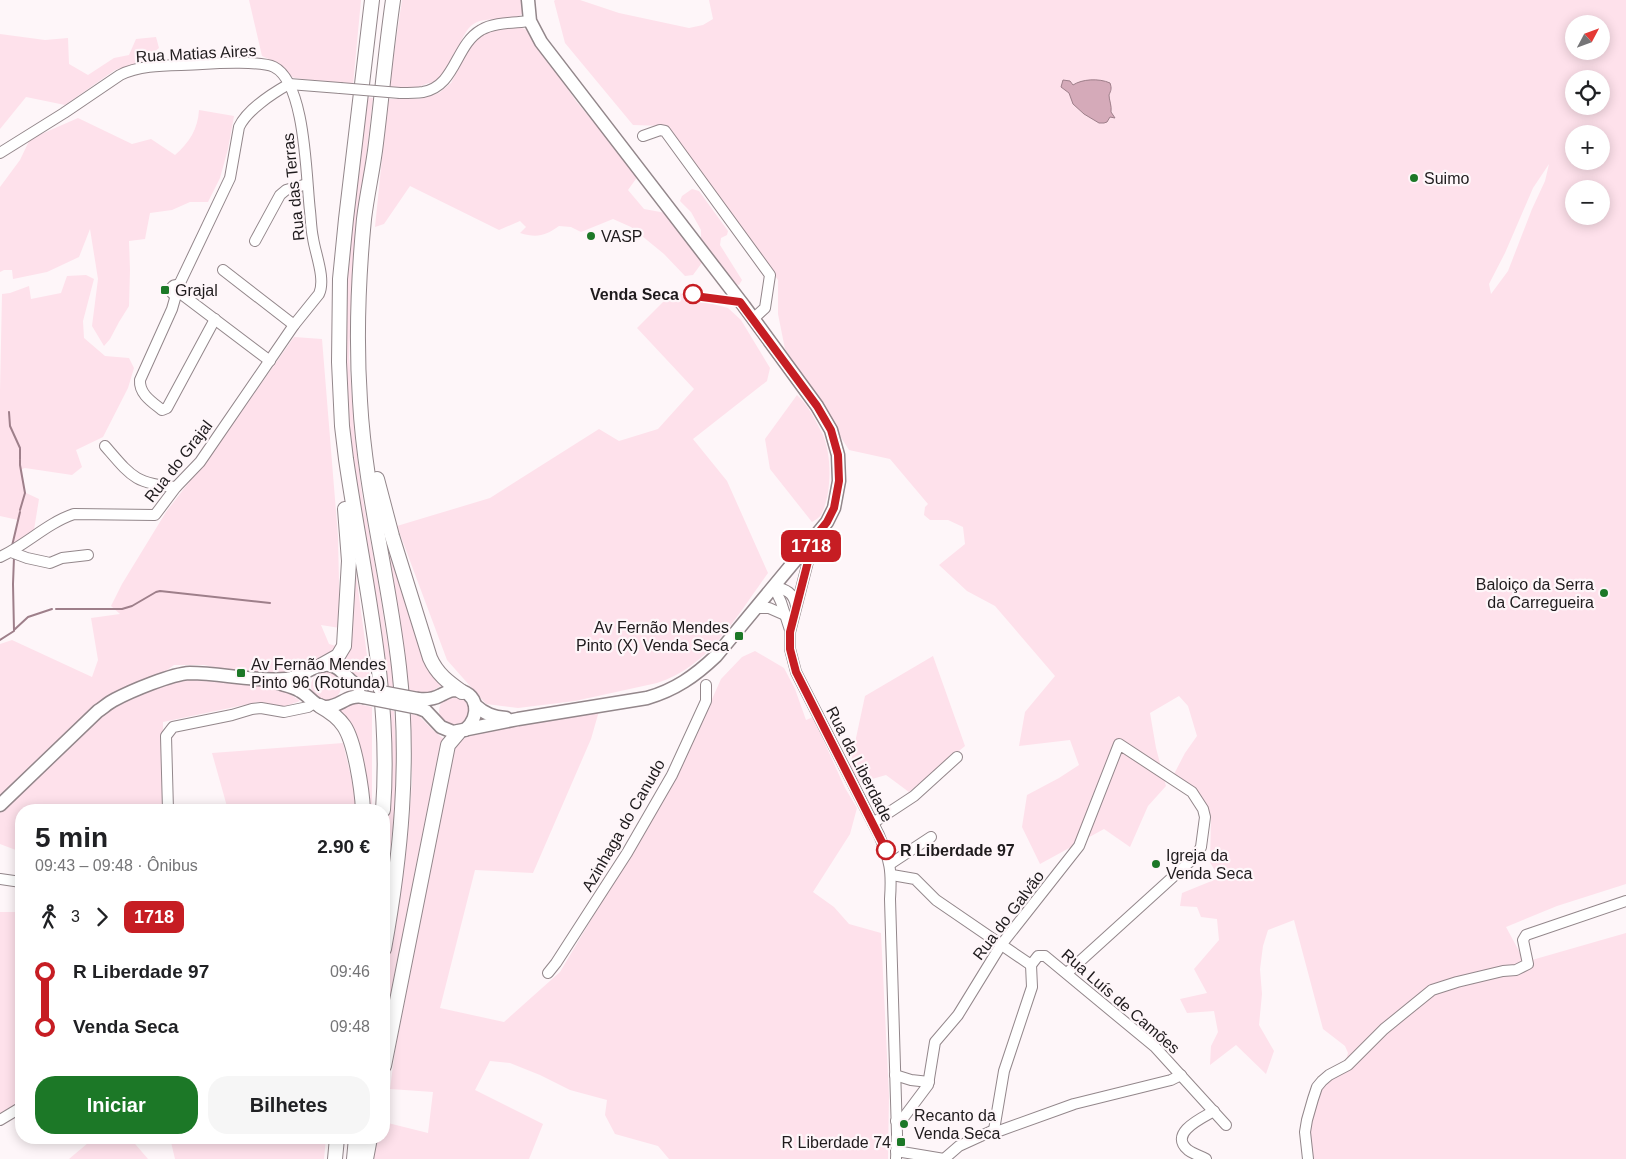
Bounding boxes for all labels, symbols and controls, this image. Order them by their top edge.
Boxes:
north arrow [1565,15,1610,60]
map controls [1565,15,1610,225]
street label: Rua Matias Aires [135,42,257,65]
button: locate [1565,70,1610,115]
button: + [1565,125,1610,170]
street label: Rua das Terras [279,132,308,242]
place label: Suimo [1424,170,1469,187]
marker: Suimo [1408,172,1420,184]
button: − [1565,180,1610,225]
place label: VASP [601,228,643,245]
marker: VASP [585,230,597,242]
place label: Grajal [175,282,218,299]
marker: Grajal [159,284,171,296]
marker: Venda Seca [683,284,703,304]
place label: Venda Seca [590,286,679,303]
street label: Rua do Grajal [141,417,215,505]
line badge: 1718 [776,530,846,562]
text: 1718 [791,536,831,556]
place label: Baloiço da Serra da Carregueira [1476,576,1594,611]
marker: Baloiço da Serra da Carregueira [1598,587,1610,599]
place label: Av Fernão Mendes Pinto (X) Venda Seca [576,619,729,654]
marker: Av Fernão Mendes Pinto (X) Venda Seca [733,630,745,642]
place label: Av Fernão Mendes Pinto 96 (Rotunda) [251,656,386,691]
marker: Av Fernão Mendes Pinto 96 (Rotunda) [235,667,247,679]
street label: Rua da Liberdade [823,704,896,825]
street label: Azinhaga do Canudo [579,756,668,894]
text: 5 min [35,822,108,853]
text: 2.90 € [317,836,370,857]
marker: R Liberdade 97 [876,840,896,860]
place label: R Liberdade 97 [900,842,1015,859]
place label: Igreja da Venda Seca [1166,847,1252,882]
text: 09:43 – 09:48 · Ônibus [35,857,198,874]
marker: Igreja da Venda Seca [1150,858,1162,870]
street label: Rua do Galvão [969,867,1047,963]
icon: walk [35,903,63,931]
icon: forward [88,903,116,931]
text: 1718 [134,907,174,927]
text: 3 [71,908,80,925]
street label: Rua Luís de Camões [1058,946,1183,1057]
text: R Liberdade 97 [73,961,209,982]
text: 09:46 [330,963,370,980]
text: Venda Seca [73,1016,179,1037]
text: 09:48 [330,1018,370,1035]
button: Iniciar [35,1076,198,1134]
button: Bilhetes [208,1076,370,1134]
place label: Recanto da Venda Seca [914,1107,1000,1142]
marker: Recanto da Venda Seca [898,1118,910,1130]
place label: R Liberdade 74 [782,1134,891,1151]
marker: R Liberdade 74 [895,1136,907,1148]

